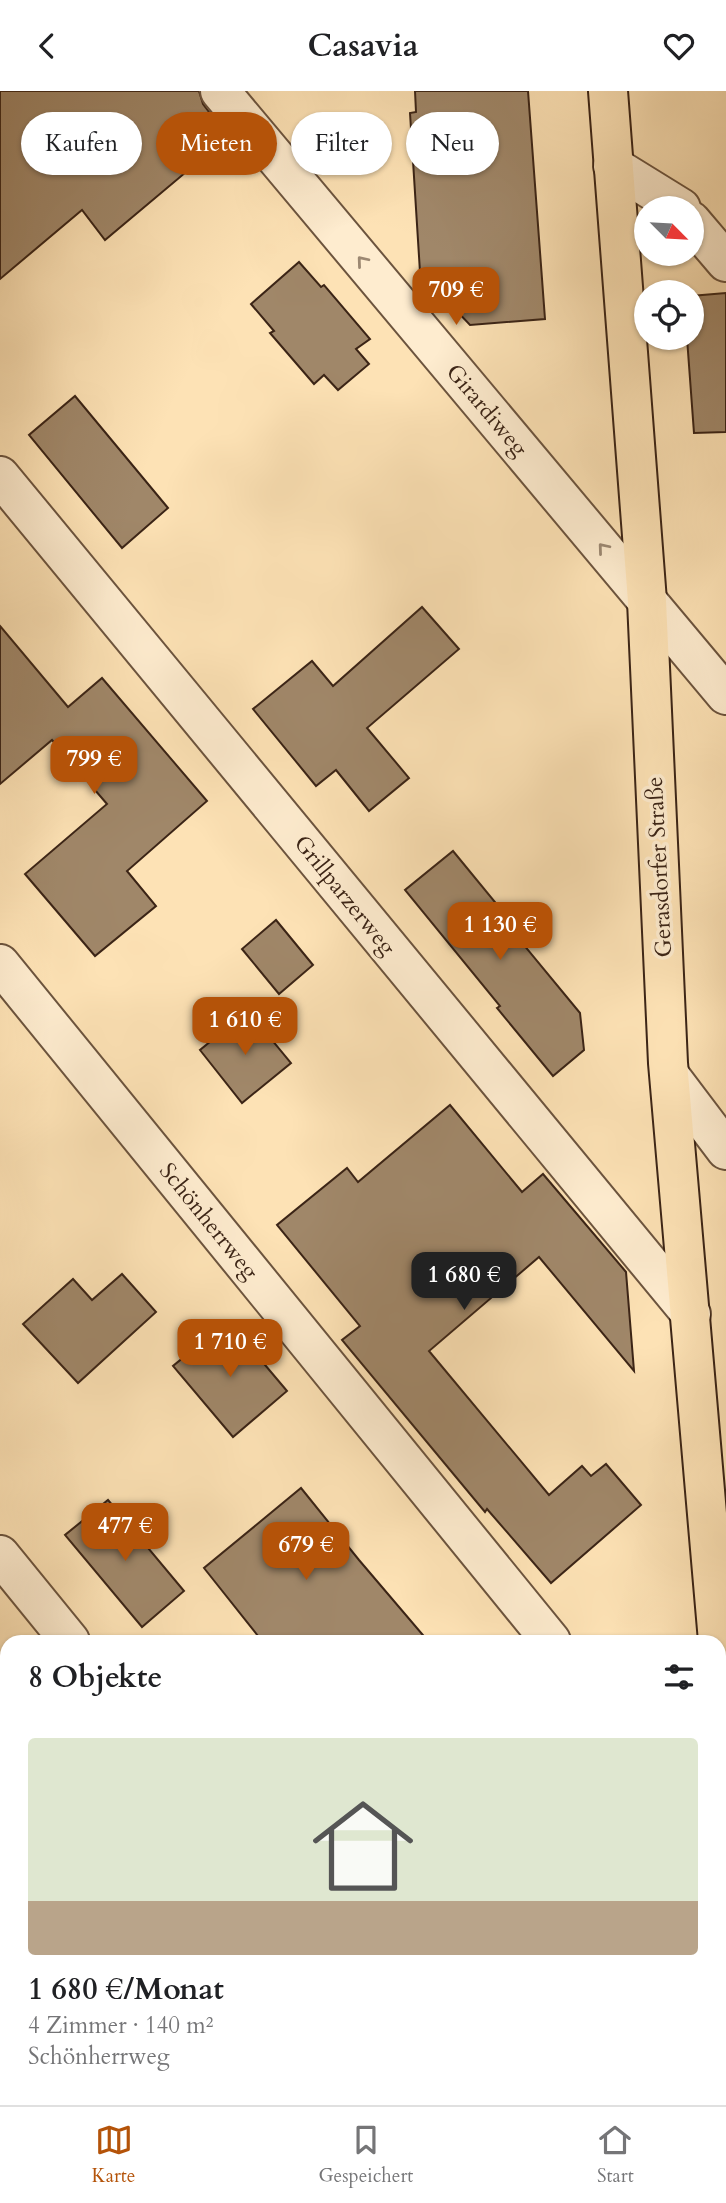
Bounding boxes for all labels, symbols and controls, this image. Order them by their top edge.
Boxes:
text: Casavia [307,24,419,68]
icon: back [28,27,66,65]
icon: heart [660,27,698,65]
chip: Kaufen [21,112,142,175]
chip: Mieten [156,112,277,175]
chip: Filter [291,112,392,175]
chip: Neu [406,112,499,175]
north arrow [634,196,704,266]
map controls [634,196,704,350]
one-way arrow [358,257,370,270]
pin: 709 € [407,267,505,327]
text: 709 € [428,274,484,305]
button: locate [634,280,704,350]
street label: Girardiweg [439,357,535,463]
one-way arrow [599,544,611,557]
pin: 799 € [45,737,143,796]
text: 799 € [66,743,122,774]
street label: Gerasdorfer Straße [639,776,679,958]
street label: Grillparzerweg [287,828,403,962]
pin: 1 130 € [435,903,565,962]
text: 1 130 € [463,909,537,940]
pin: 1 610 € [180,997,310,1057]
text: 1 610 € [208,1004,282,1035]
street label: Schönherrweg [152,1156,266,1286]
pin: 1 680 € [399,1253,529,1312]
text: 1 680 € [427,1259,501,1290]
pin: 1 710 € [165,1319,295,1379]
text: 1 710 € [193,1326,267,1357]
pin: 477 € [76,1503,174,1563]
text: 477 € [97,1510,153,1541]
pin: 679 € [257,1523,355,1582]
text: 679 € [278,1529,334,1560]
text: 8 Objekte [28,1657,162,1698]
icon: filters [660,1658,698,1696]
icon: home [300,1783,426,1909]
text: 1 680 €/Monat [28,1969,224,2010]
text: 4 Zimmer · 140 m² [28,2010,213,2041]
text: Schönherrweg [28,2041,170,2072]
tab: Karte [92,2121,135,2189]
tab: Gespeichert [319,2121,413,2189]
tab: Start [596,2121,634,2189]

